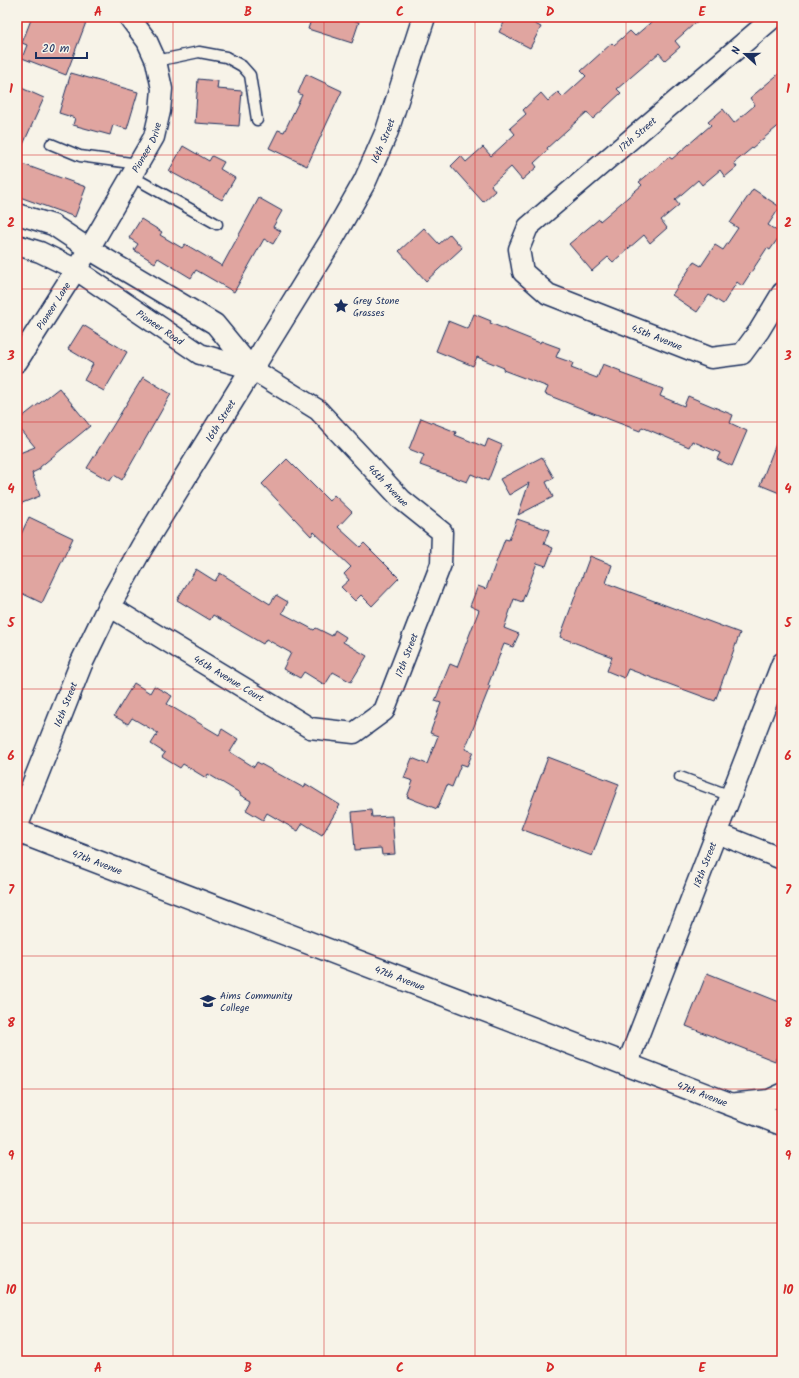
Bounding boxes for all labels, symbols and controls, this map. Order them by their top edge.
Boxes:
text: A [94,2,102,23]
text: B [244,2,252,23]
text: C [396,2,404,23]
text: D [546,2,555,23]
text: E [698,2,706,23]
scale bar [36,34,87,60]
north arrow [725,34,765,74]
text: 20 m [42,39,70,58]
text: N [727,44,746,57]
text: 1 [9,79,13,100]
text: 1 [786,79,790,100]
street label: 17th Street [615,113,660,156]
street label: 16th Street [367,116,400,166]
street label: Pioneer Drive [128,120,166,176]
text: 2 [7,213,15,234]
text: 2 [784,213,792,234]
street label: Pioneer Lane [33,279,75,333]
place label: Grey Stone Grasses [353,293,400,321]
place icon: Grey Stone Grasses [332,297,350,315]
street label: Pioneer Road [133,306,187,350]
street label: 45th Avenue [629,320,685,355]
text: 3 [6,346,15,367]
text: 3 [783,346,792,367]
street label: 16th Street [202,396,240,445]
street label: 46th Avenue [363,461,412,512]
text: 4 [7,479,15,500]
text: 4 [784,479,792,500]
text: 5 [7,613,16,634]
text: 5 [784,613,793,634]
street label: 17th Street [391,631,423,680]
street label: 46th Avenue Court [190,651,267,706]
street label: 16th Street [50,679,82,730]
text: 6 [7,746,15,767]
text: 6 [784,746,792,767]
street label: 18th Street [689,839,721,890]
street label: 47th Avenue [69,846,125,880]
text: 7 [8,880,15,901]
text: 7 [785,880,792,901]
street label: 47th Avenue [372,962,428,996]
place label: Aims Community College [220,988,293,1016]
school or university icon: Aims Community College [199,992,217,1010]
text: 8 [7,1013,15,1034]
text: 8 [784,1013,792,1034]
street label: 47th Avenue [675,1078,730,1112]
text: 9 [8,1146,15,1167]
text: 9 [785,1146,792,1167]
text: 10 [6,1280,17,1301]
text: 10 [783,1280,794,1301]
text: A [94,1358,102,1378]
text: B [244,1358,252,1378]
text: C [396,1358,404,1378]
text: D [546,1358,555,1378]
text: E [698,1358,706,1378]

